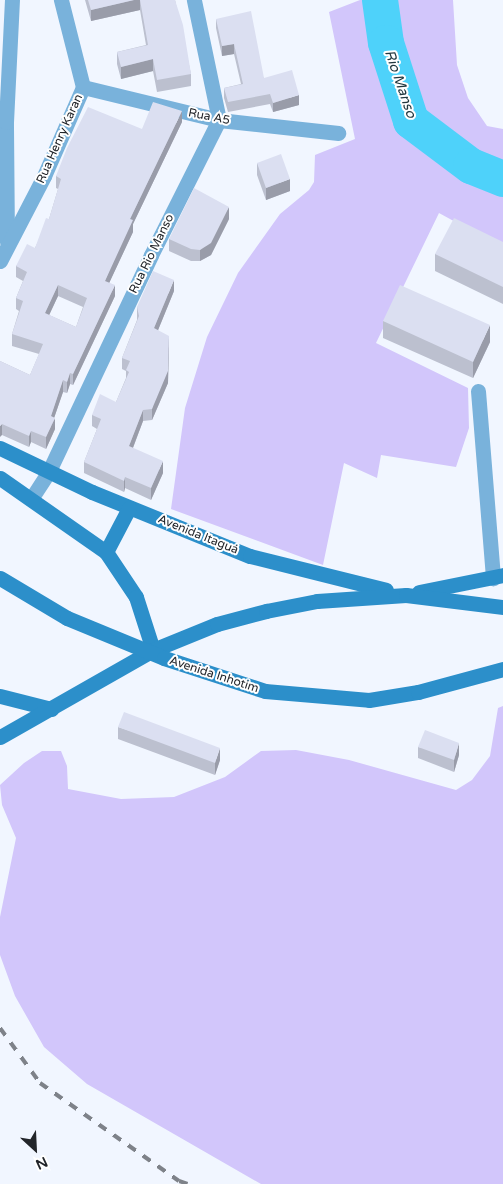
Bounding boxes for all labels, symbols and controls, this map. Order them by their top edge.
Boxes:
water label: Rio Manso [381,48,419,120]
street label: Rua Henry Karan [34,92,86,186]
street label: Rua A5 [187,106,231,128]
street label: Rua Rio Manso [127,212,177,296]
street label: Avenida Itaguá [156,512,240,558]
street label: Avenida Inhotim [168,654,260,696]
north arrow [10,1124,60,1174]
text: N [33,1153,50,1173]

